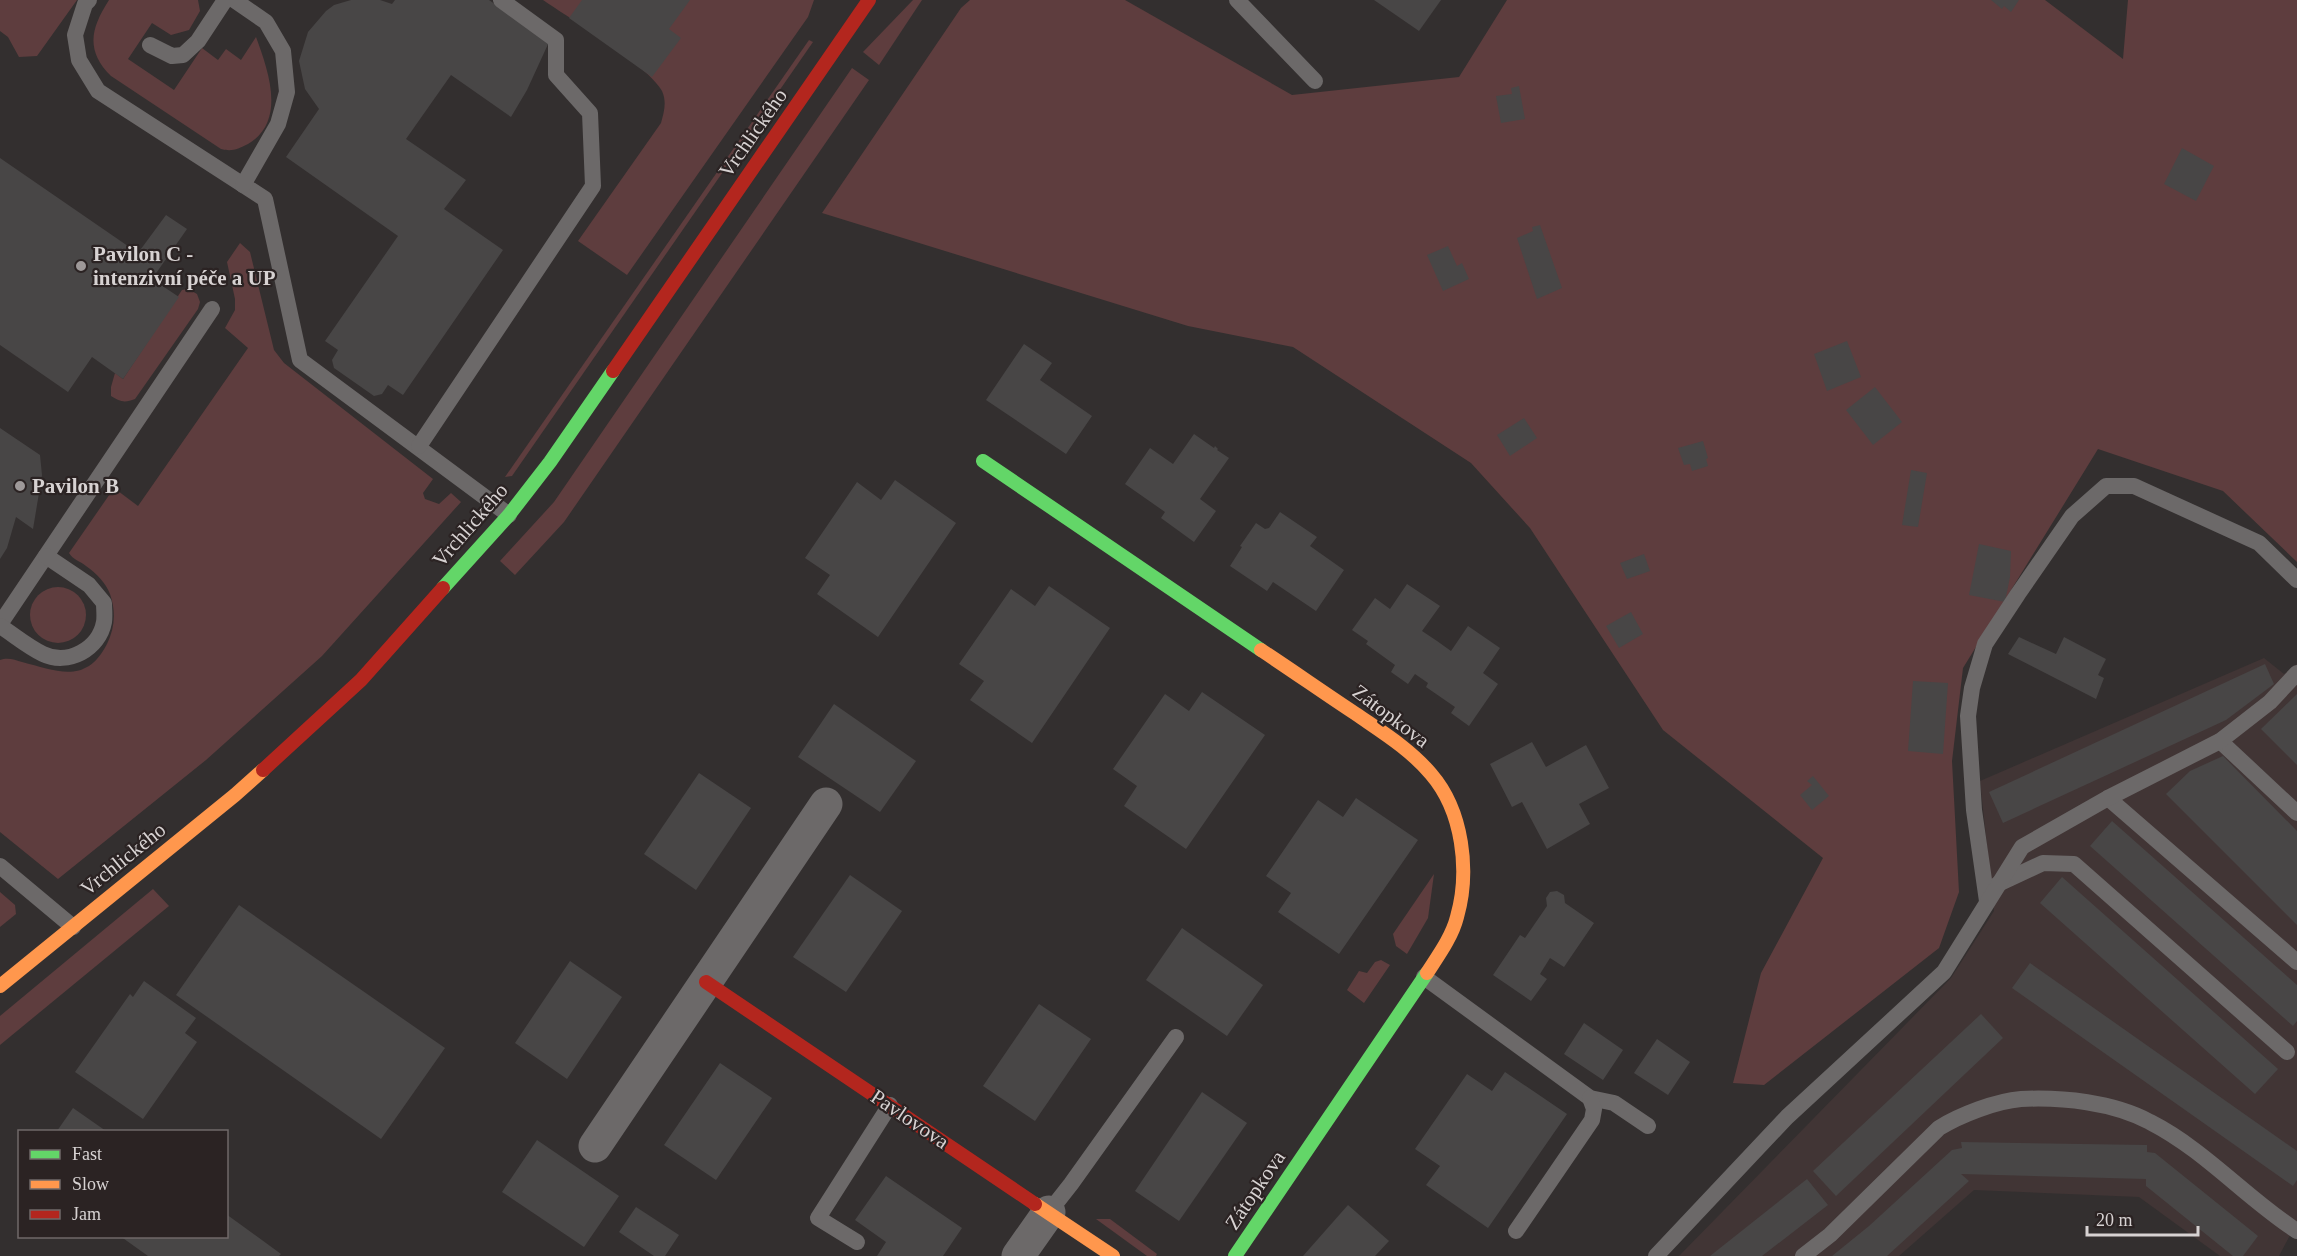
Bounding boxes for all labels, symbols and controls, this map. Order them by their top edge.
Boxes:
street label: Vrchlického [714,84,792,182]
place label: Pavilon C - intenzivní péče a UP [93,242,276,290]
marker: Pavilon C - intenzivní péče a UP [74,259,88,273]
place label: Pavilon B [32,474,119,498]
street label: Vrchlického [427,478,513,572]
marker: Pavilon B [13,479,27,493]
street label: Zátopkova [1348,679,1435,753]
street label: Vrchlického [76,817,170,901]
street label: Pavlovova [867,1084,954,1154]
legend [18,1130,228,1238]
text: Fast [72,1144,102,1164]
street label: Zátopkova [1220,1146,1290,1234]
text: Slow [72,1174,109,1194]
scale bar [2087,1199,2198,1237]
text: Jam [72,1204,101,1224]
text: 20 m [2096,1210,2133,1230]

